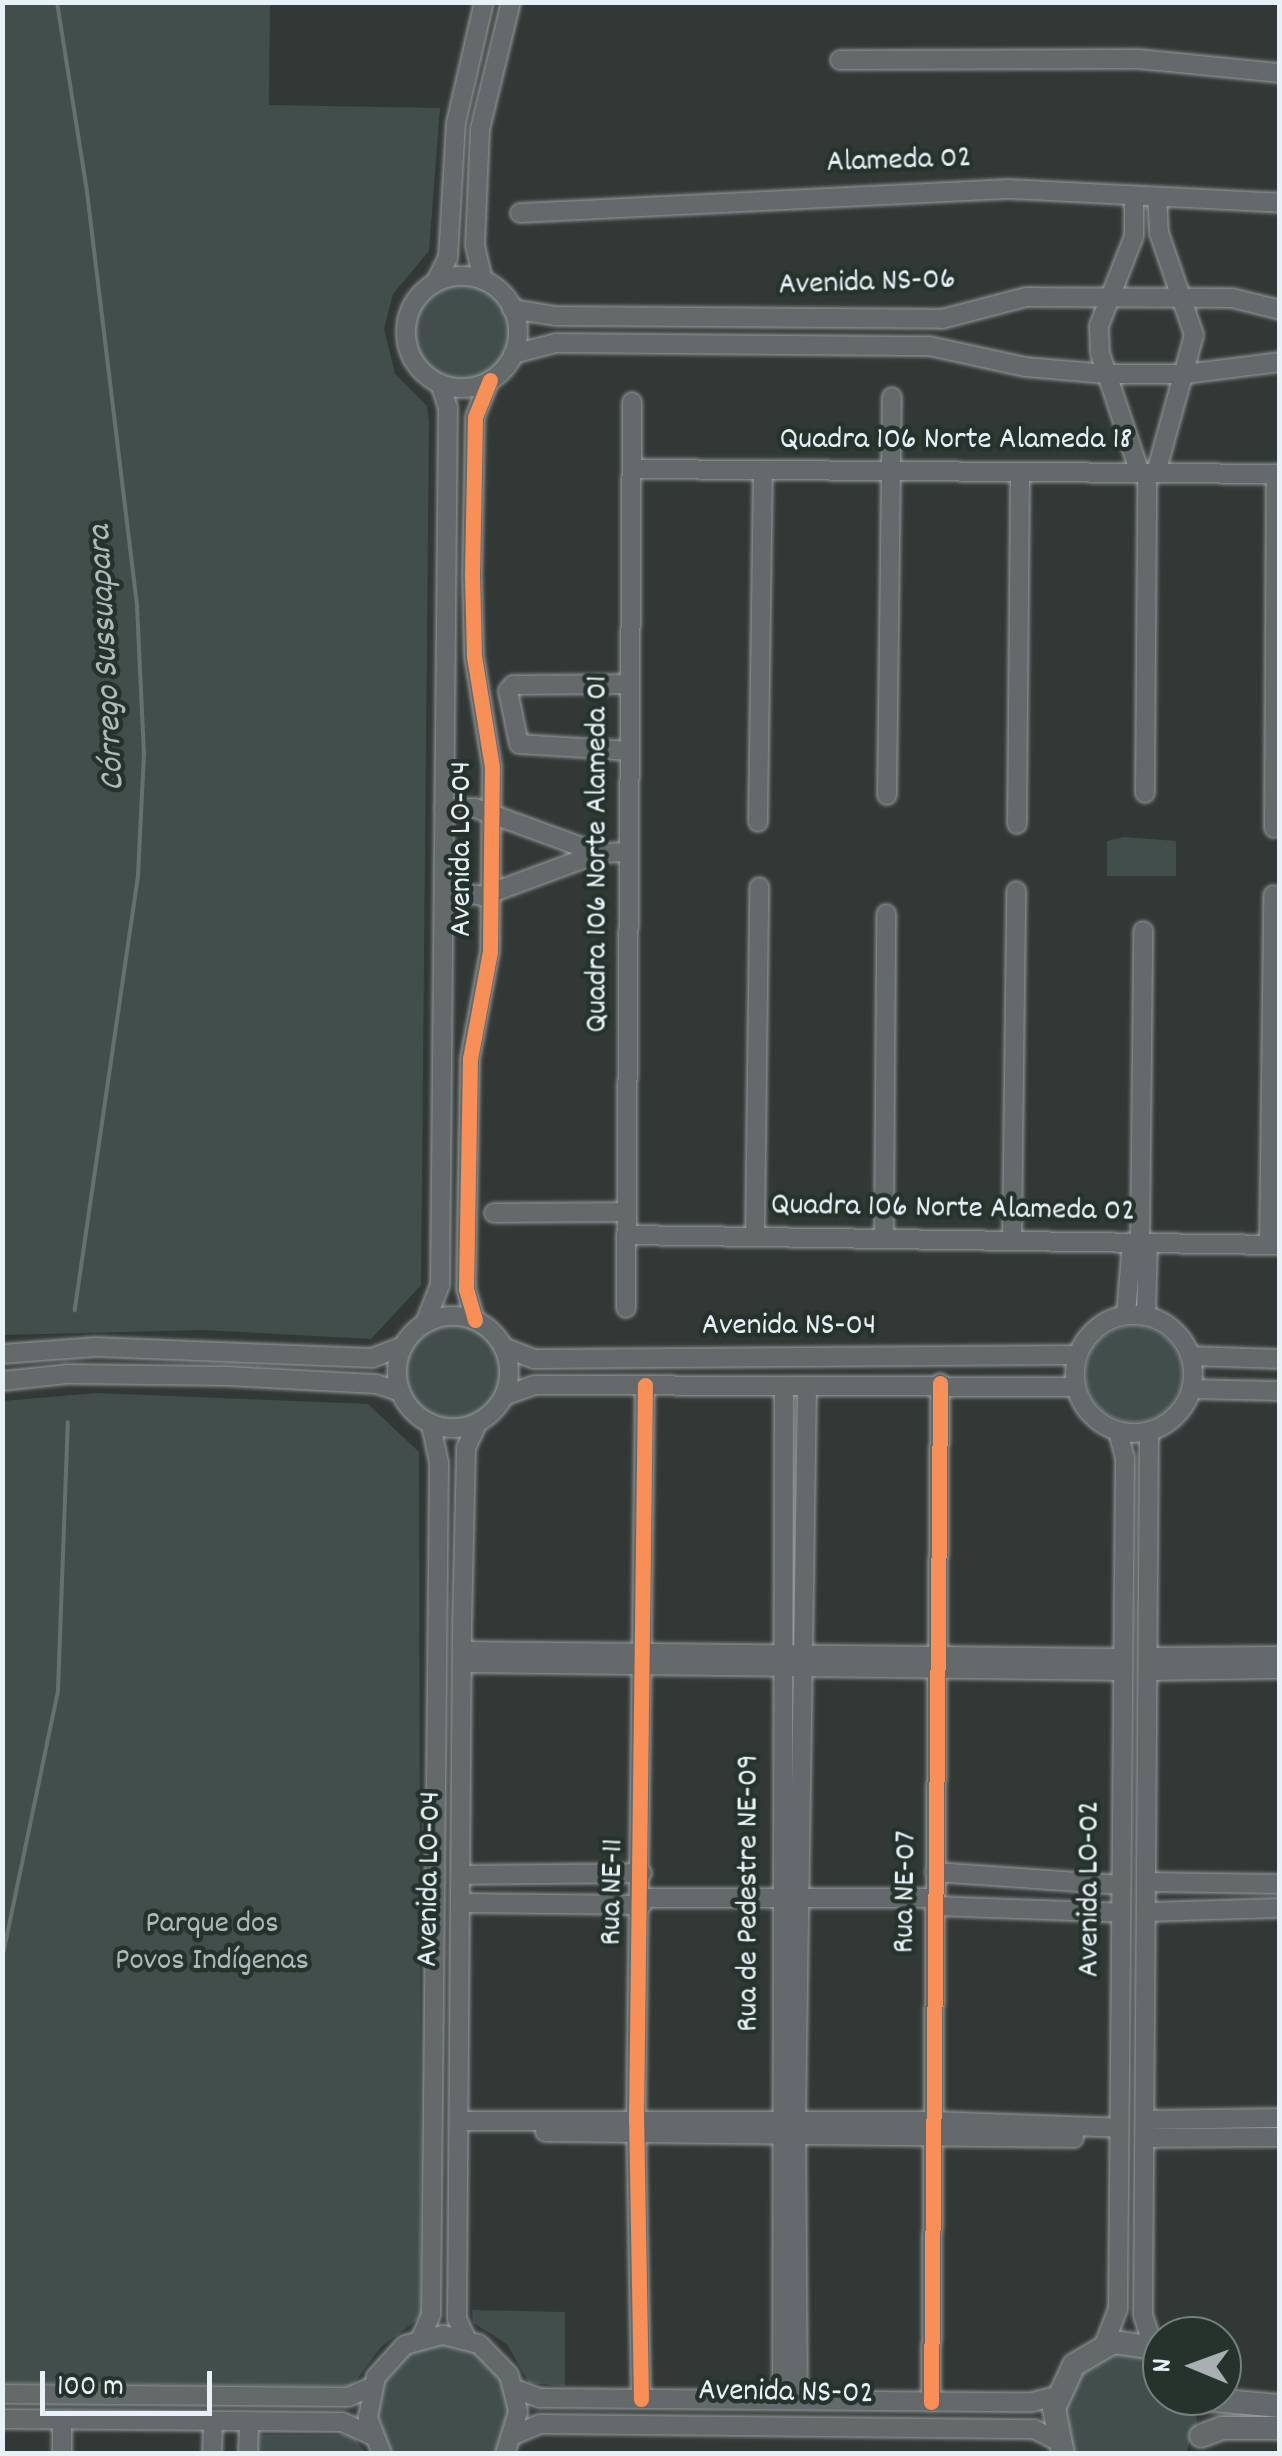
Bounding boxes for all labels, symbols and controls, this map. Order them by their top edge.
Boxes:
street label: Alameda 02 [826,140,972,184]
street label: Avenida NS-06 [778,262,956,306]
street label: Quadra 106 Norte Alameda 18 [780,422,1132,460]
water label: Córrego Sussuapara [80,524,136,792]
street label: Quadra 106 Norte Alameda 01 [580,675,618,1033]
street label: Avenida LO-04 [444,761,482,937]
street label: Quadra 106 Norte Alameda 02 [771,1188,1135,1232]
street label: Avenida NS-04 [702,1308,876,1346]
street label: Rua de Pedestre NE-09 [731,1754,769,2032]
street label: Avenida LO-04 [410,1791,452,1967]
street label: Avenida LO-02 [1072,1801,1110,1977]
street label: Rua NE-07 [887,1830,927,1954]
street label: Rua NE-11 [594,1838,634,1946]
park label: Parque dos Povos Indígenas [115,1907,309,1982]
north arrow [1142,2316,1242,2416]
scale bar [45,2351,218,2413]
text: N [1144,2358,1184,2373]
text: 100 m [57,2367,124,2410]
street label: Avenida NS-02 [698,2373,874,2415]

